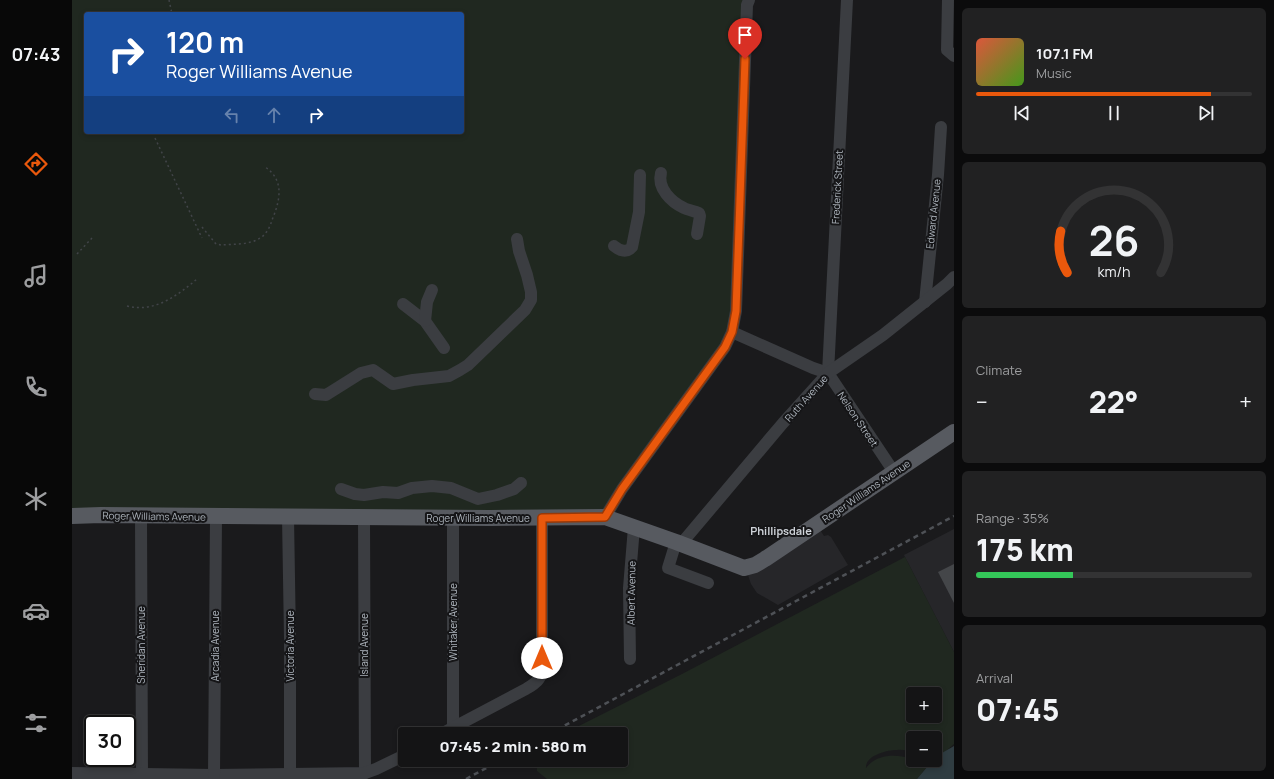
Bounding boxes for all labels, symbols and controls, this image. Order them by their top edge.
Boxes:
pin [728,18,762,59]
text: 120 m [166,23,244,61]
icon: arrive [734,24,756,46]
icon: right [100,28,152,80]
text: 07:43 [11,42,61,66]
text: 107.1 FM [1036,43,1093,64]
text: Roger Williams Avenue [166,59,353,83]
text: Music [1036,64,1072,82]
icon: previous [1011,102,1033,124]
icon: pause [1103,102,1125,124]
icon: next [1195,102,1217,124]
icon: left [221,104,243,126]
icon: ahead [263,104,285,126]
icon: right [305,104,327,126]
icon: directions [22,150,50,178]
street label: Frederick Street [828,150,846,224]
street label: Edward Avenue [922,178,944,250]
text: 26 [1089,212,1139,268]
icon: music [22,262,50,290]
text: km/h [1097,262,1131,281]
text: Climate [976,361,1022,379]
street label: Ruth Avenue [781,371,831,424]
icon: phone [22,373,50,401]
text: 22° [1089,381,1138,422]
text: − [976,387,988,417]
text: + [1239,387,1252,417]
street label: Nelson Street [834,389,882,449]
street label: Roger Williams Avenue [819,456,913,526]
icon: climate [22,485,50,513]
street label: Roger Williams Avenue [102,508,206,524]
text: Range · 35% [976,509,1049,527]
street label: Roger Williams Avenue [426,511,530,525]
district label: Phillipsdale [750,523,812,538]
text: 175 km [976,529,1074,570]
street label: Albert Avenue [623,561,639,625]
street label: Whitaker Avenue [446,583,460,661]
icon: car [22,597,50,625]
street label: Sheridan Avenue [134,606,148,684]
street label: Arcadia Avenue [208,610,222,681]
street label: Victoria Avenue [283,610,297,682]
street label: Island Avenue [357,613,371,677]
position arrow [521,637,563,679]
text: Arrival [976,669,1013,687]
map controls [906,687,942,767]
button: + [906,687,942,723]
text: 07:45 [976,689,1059,730]
icon: filters [22,709,50,737]
speed limit sign: 30 [84,715,136,767]
button: − [906,731,942,767]
text: 07:45 · 2 min · 580 m [440,736,586,757]

